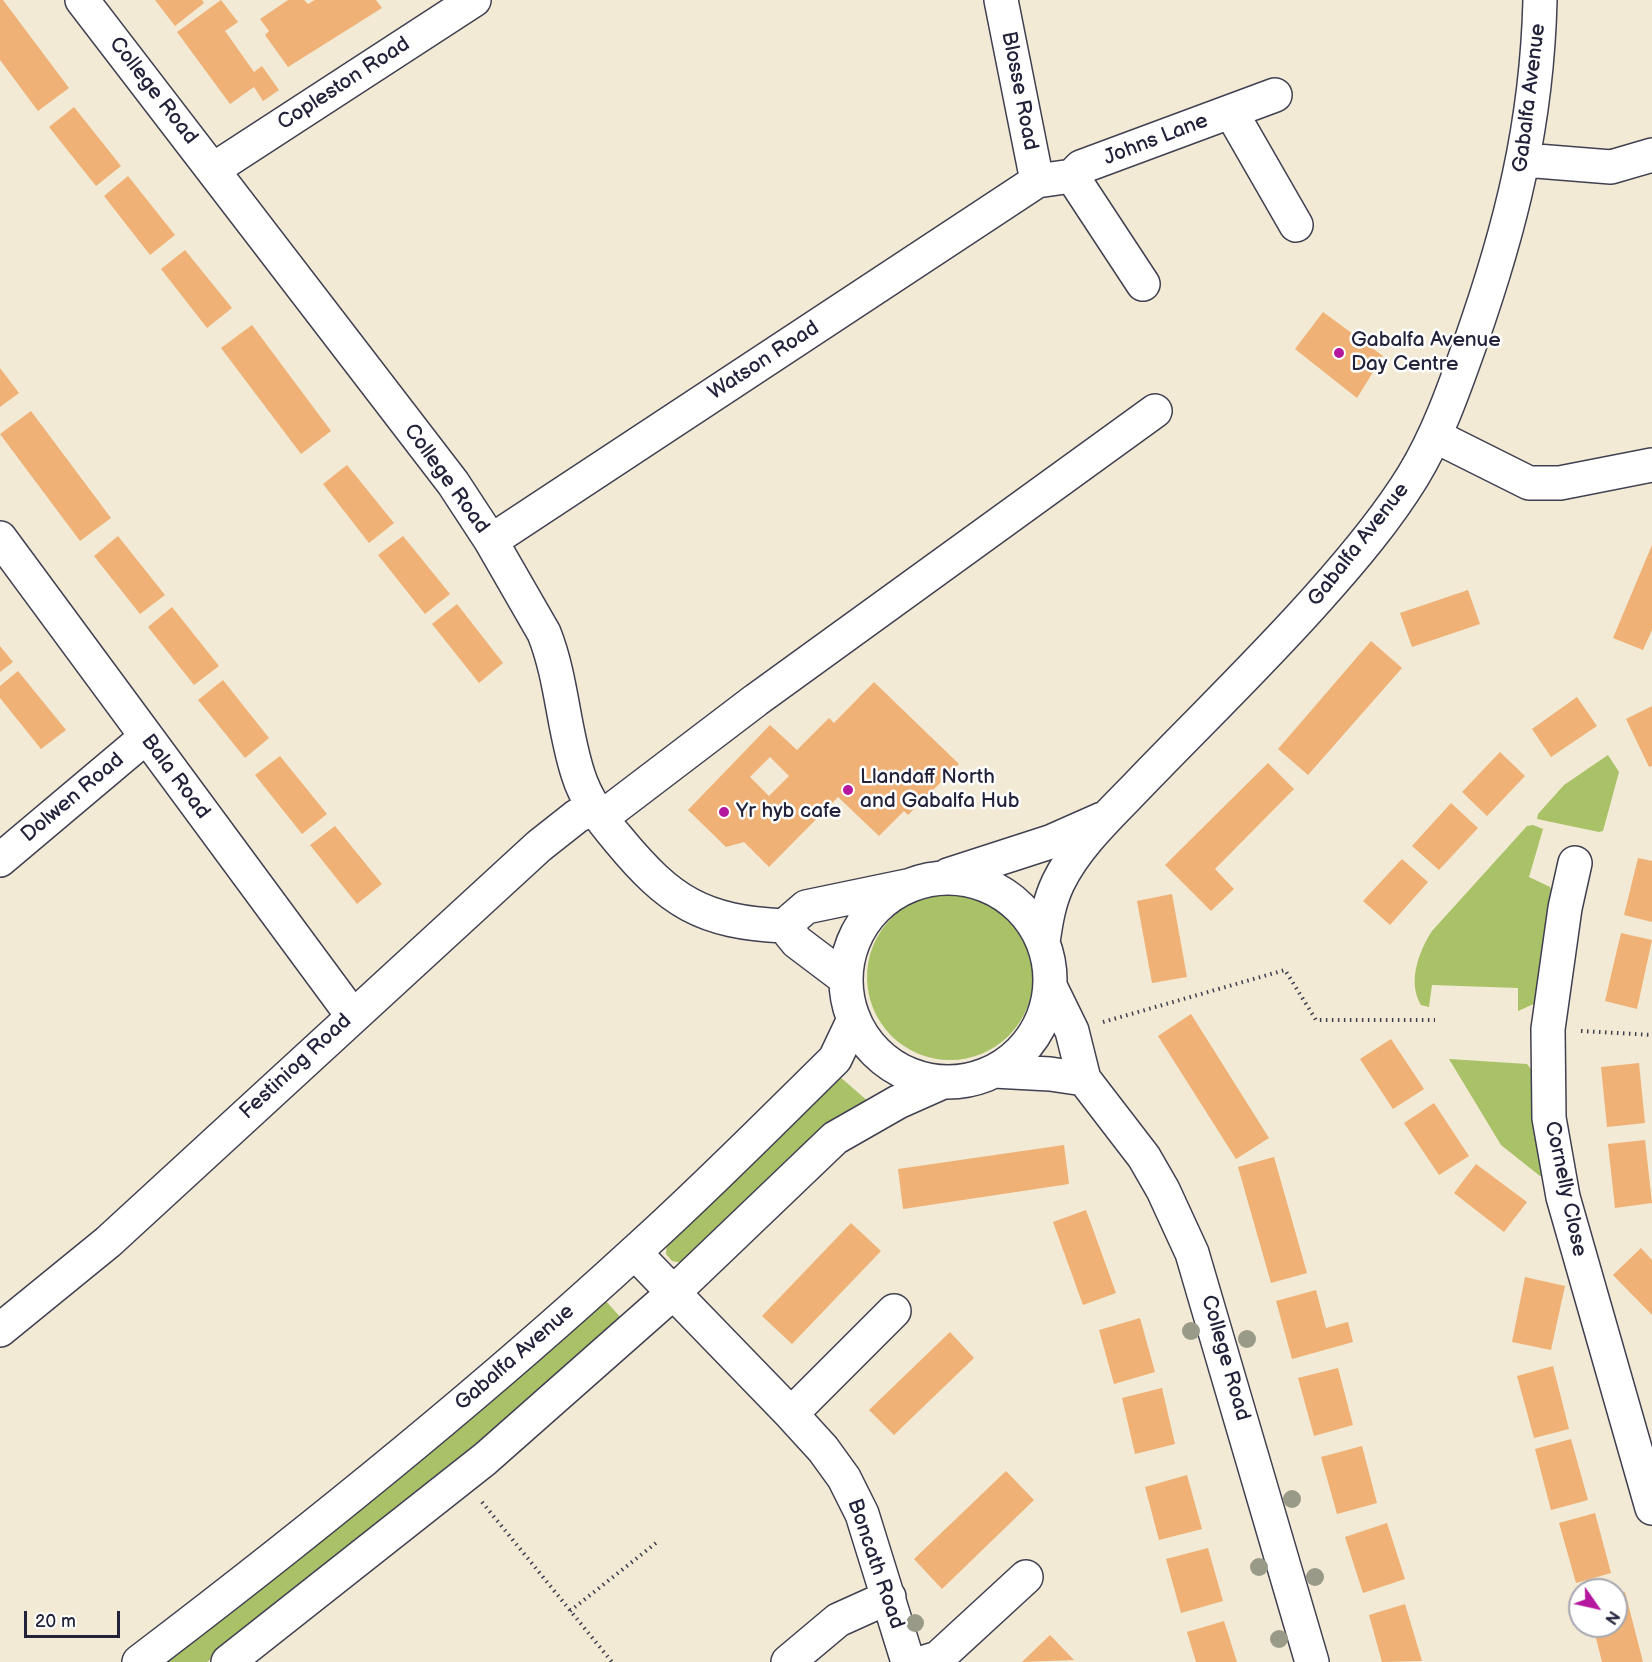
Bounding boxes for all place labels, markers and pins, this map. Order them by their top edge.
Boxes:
place label: Gabalfa Avenue Day Centre [1351,328,1501,378]
marker: Gabalfa Avenue Day Centre [1332,346,1346,360]
place label: Llandaff North and Gabalfa Hub [860,765,1020,815]
marker: Llandaff North and Gabalfa Hub [841,783,855,797]
place label: Yr hyb cafe [736,799,841,825]
marker: Yr hyb cafe [717,805,731,819]

